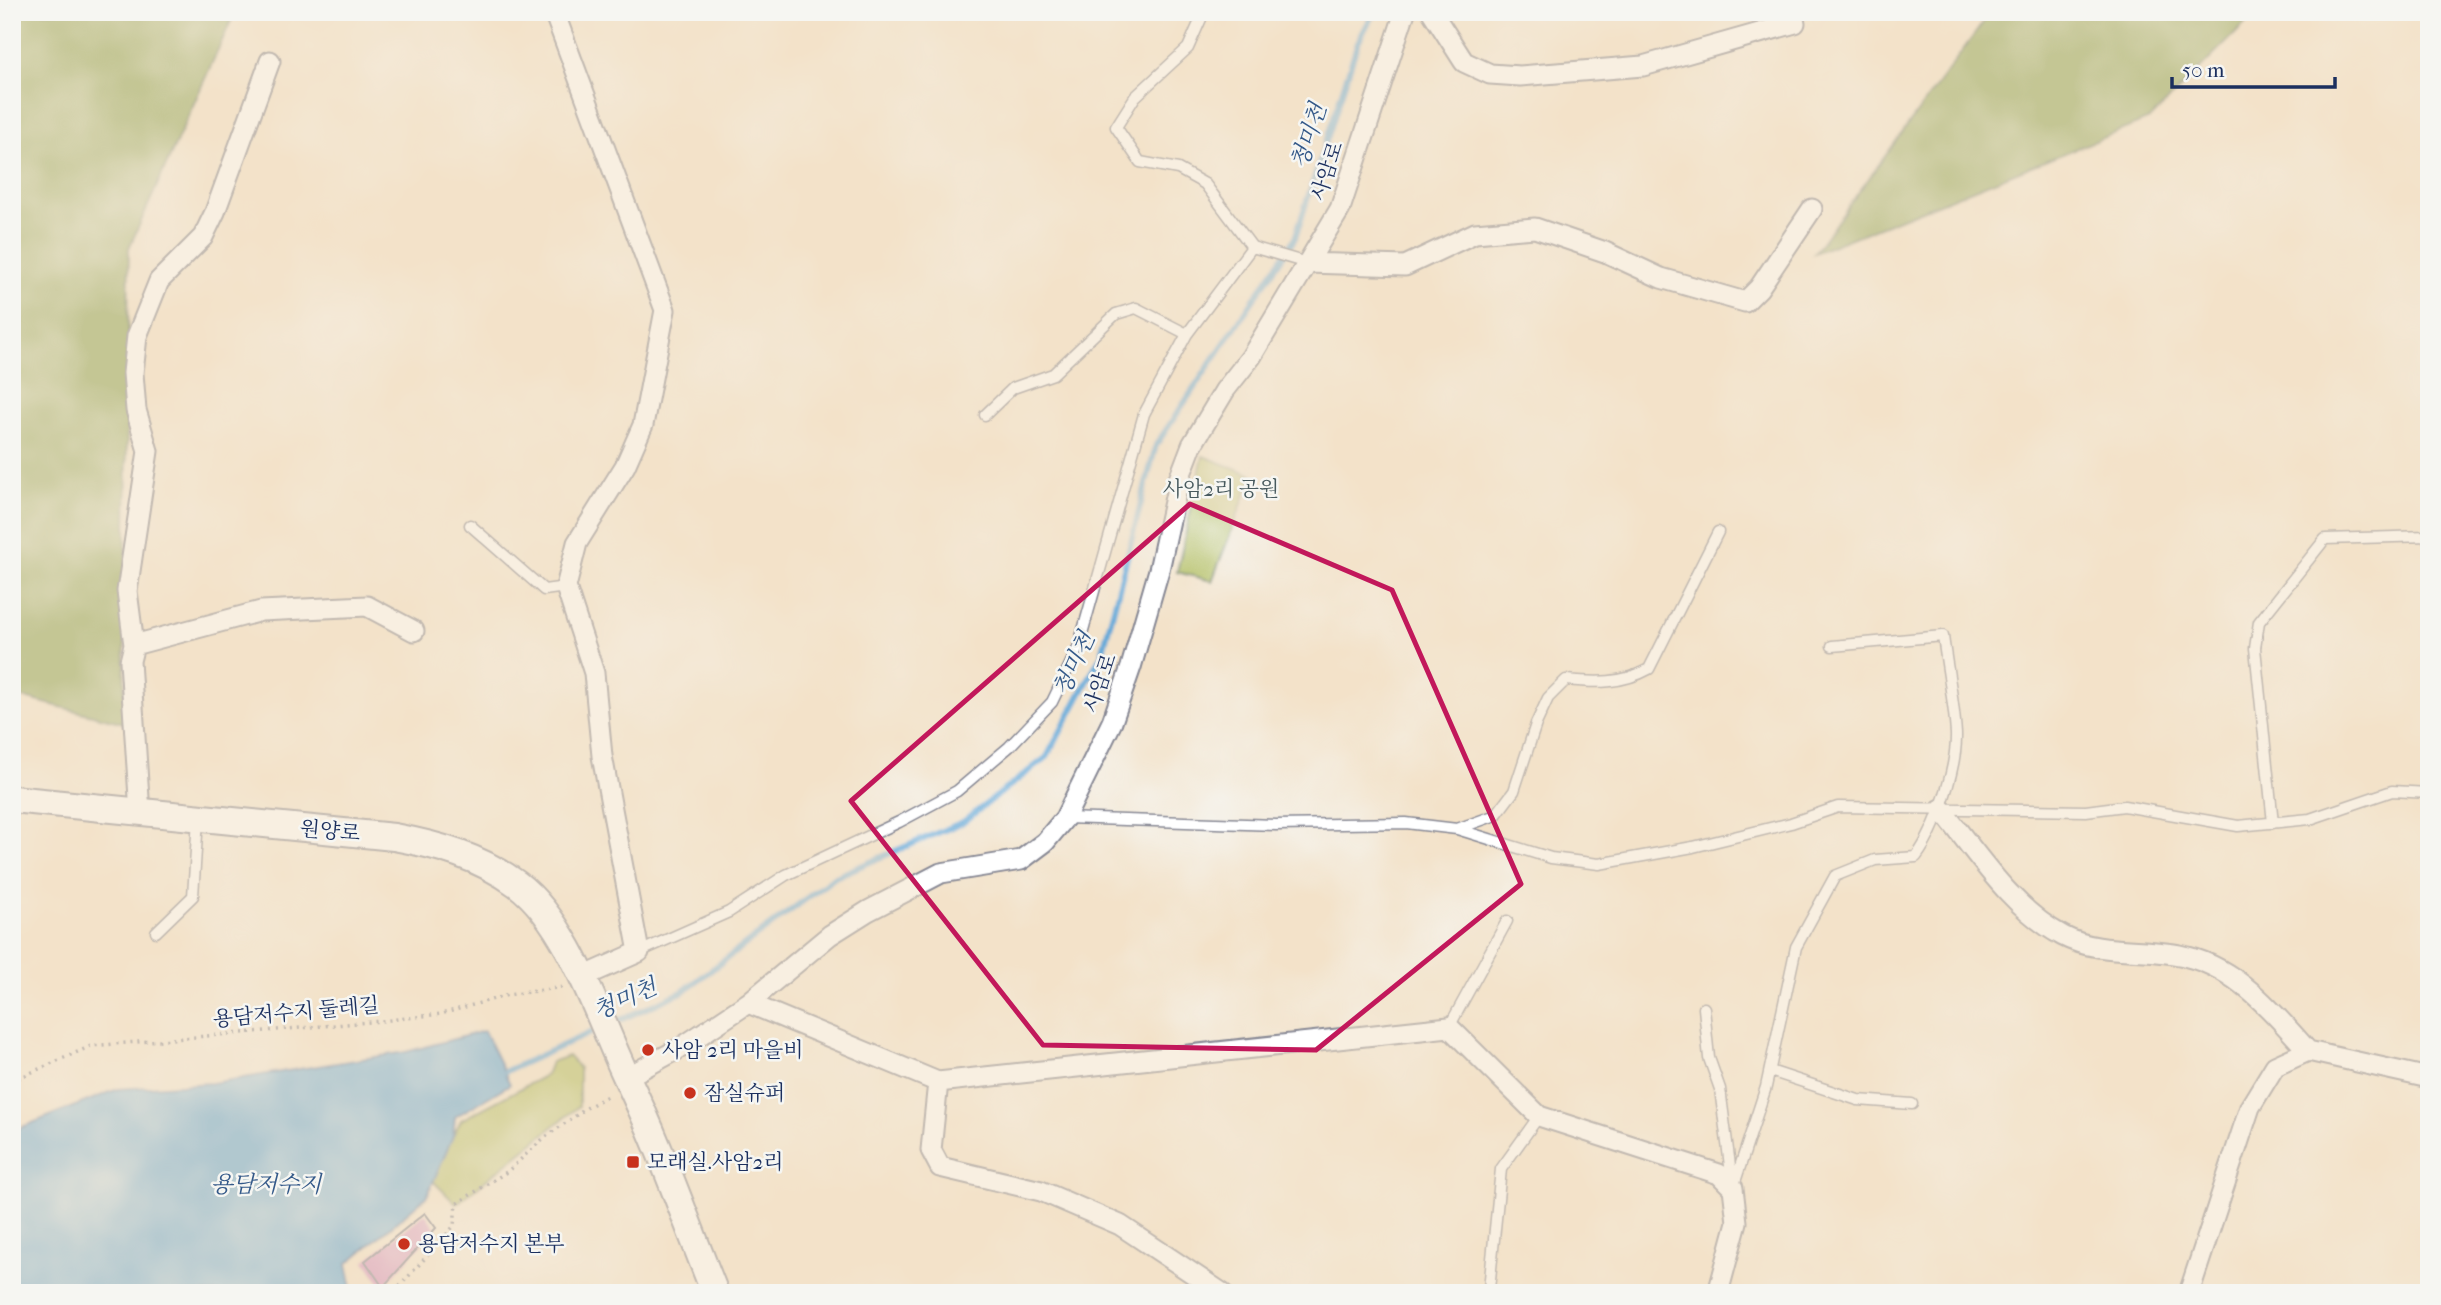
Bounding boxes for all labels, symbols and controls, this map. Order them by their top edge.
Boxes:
scale bar [2172,46,2334,90]
text: 50 m [2182,58,2225,82]
water label: 청미천 [1286,98,1333,172]
street label: 사암로 [1306,138,1348,204]
park label: 사암2리 공원 [1163,477,1279,501]
water label: 청미천 [1048,626,1101,700]
street label: 사암로 [1079,650,1121,716]
street label: 원양로 [299,816,361,846]
water label: 청미천 [589,972,663,1025]
street label: 용담저수지 둘레길 [212,993,380,1031]
place label: 사암 2리 마을비 [662,1038,804,1062]
marker: 사암 2리 마을비 [640,1042,656,1058]
place label: 잠실슈퍼 [704,1081,785,1105]
marker: 잠실슈퍼 [682,1085,698,1101]
place label: 모래실.사암2리 [647,1150,784,1174]
marker: 모래실.사암2리 [625,1154,641,1170]
water label: 용담저수지 [210,1171,323,1198]
place label: 용담저수지 본부 [418,1232,565,1256]
marker: 용담저수지 본부 [396,1236,412,1252]

